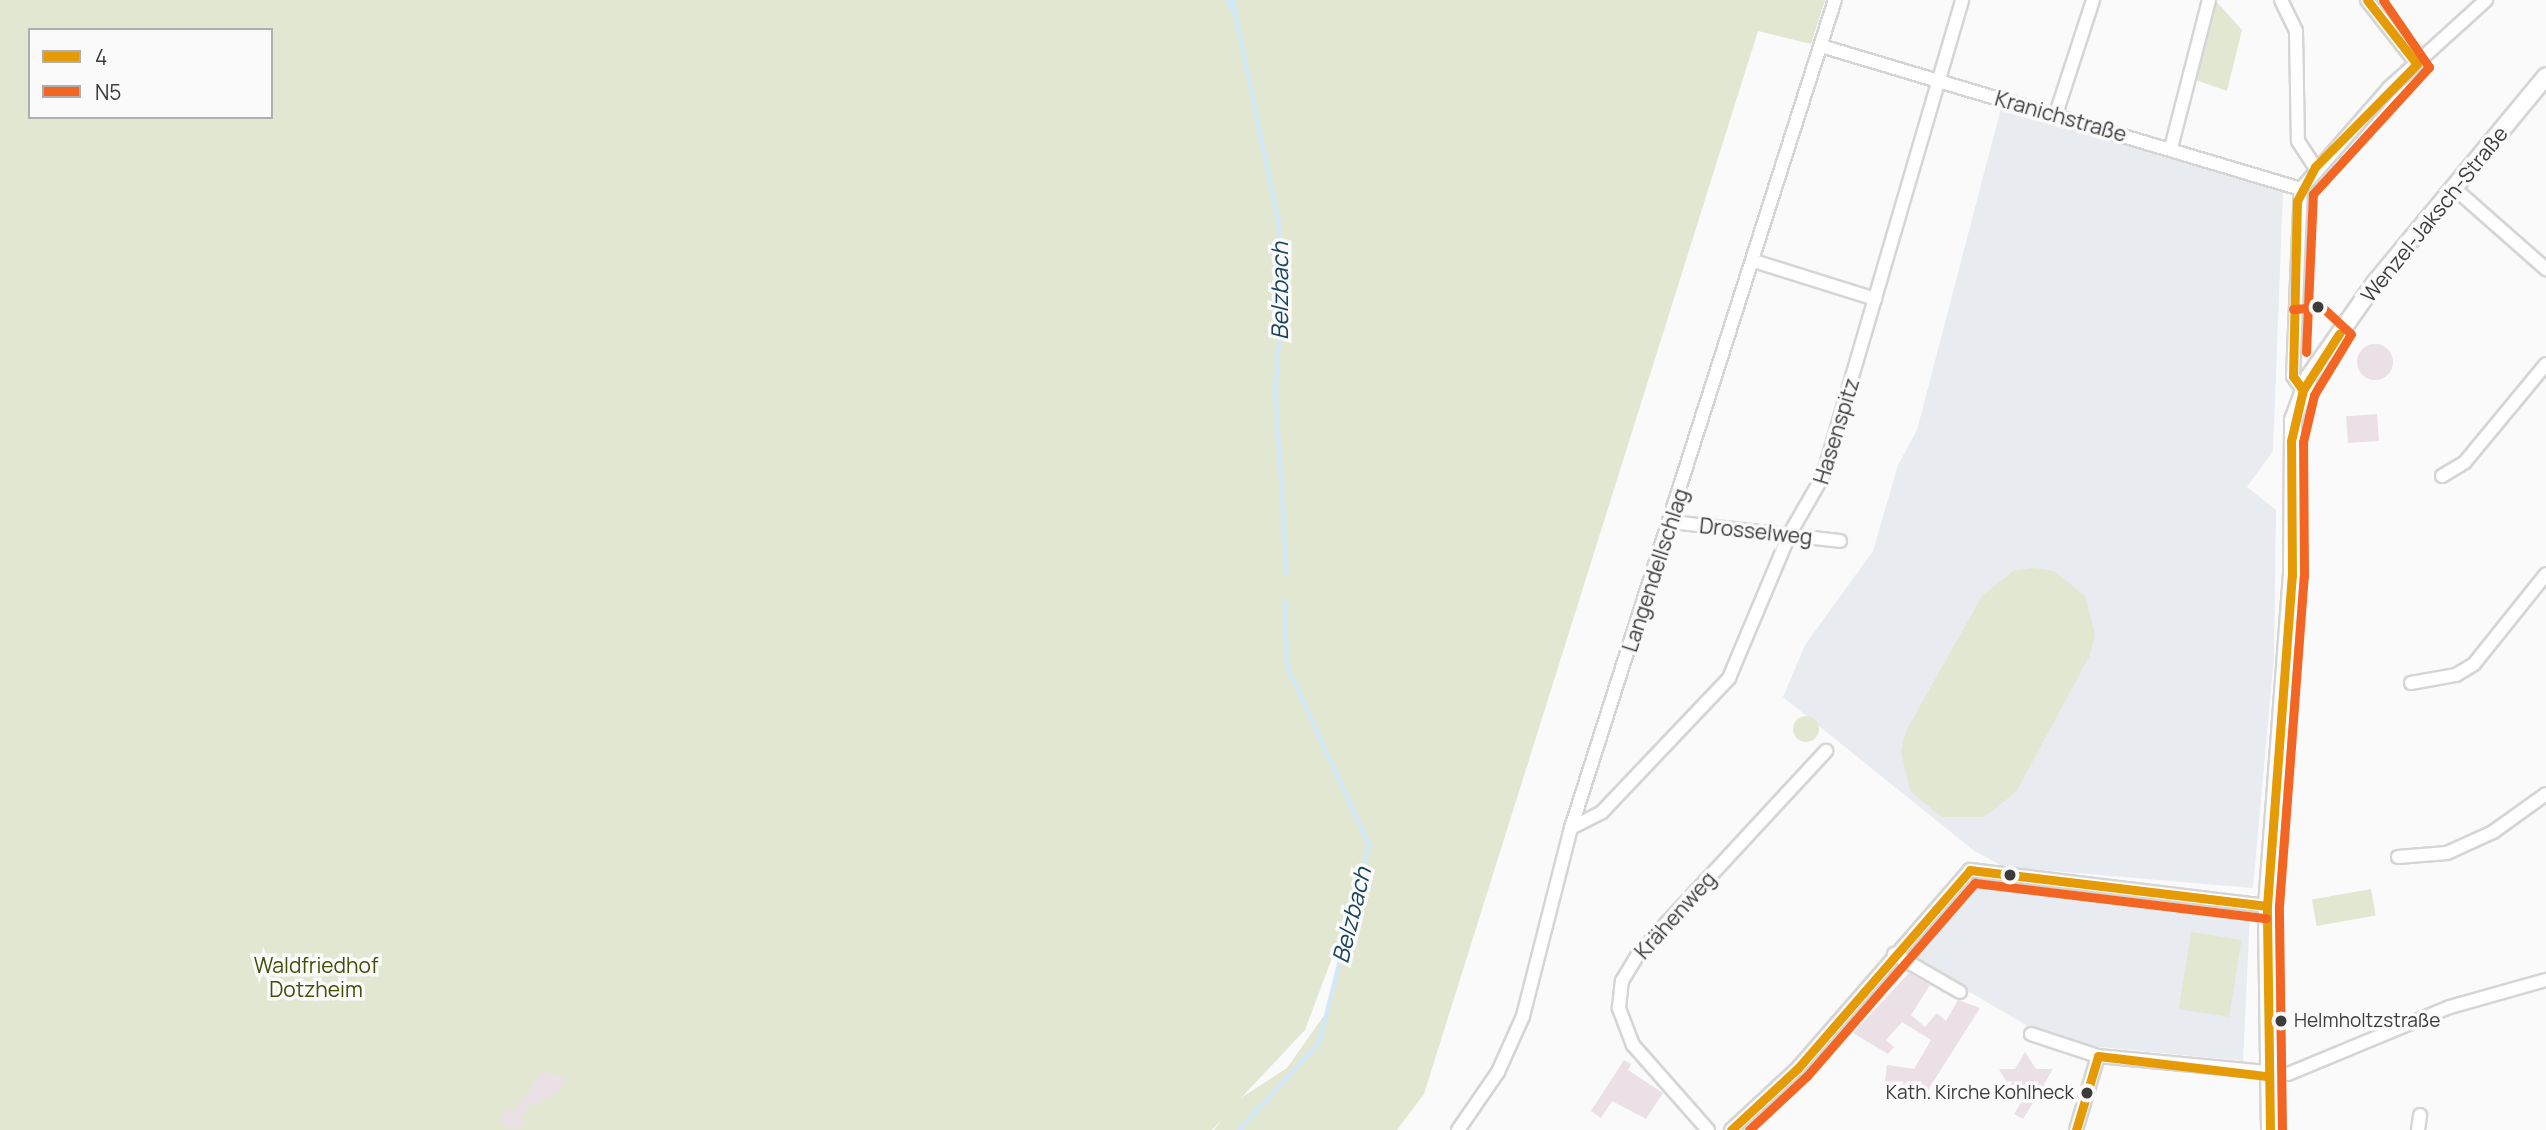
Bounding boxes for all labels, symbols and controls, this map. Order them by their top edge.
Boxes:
legend [28,28,273,119]
text: 4 [95,43,107,71]
text: N5 [95,78,122,106]
street label: Kranichstraße [1992,85,2130,147]
street label: Wenzel-Jaksch-Straße [2355,121,2513,307]
water label: Belzbach [1265,242,1293,340]
unlabelled marker [2311,300,2325,314]
street label: Hasenspitz [1808,375,1864,487]
street label: Langendellschlag [1617,485,1693,655]
street label: Drosselweg [1698,513,1814,549]
water label: Belzbach [1326,864,1376,966]
street label: Krähenweg [1629,866,1721,964]
unlabelled marker [2003,868,2017,882]
park label: Waldfriedhof Dotzheim [254,952,378,1002]
place label: Helmholtzstraße [2294,1010,2440,1032]
marker: Helmholtzstraße [2274,1014,2288,1028]
place label: Kath. Kirche Kohlheck [1886,1082,2074,1104]
marker: Kath. Kirche Kohlheck [2080,1086,2094,1100]

